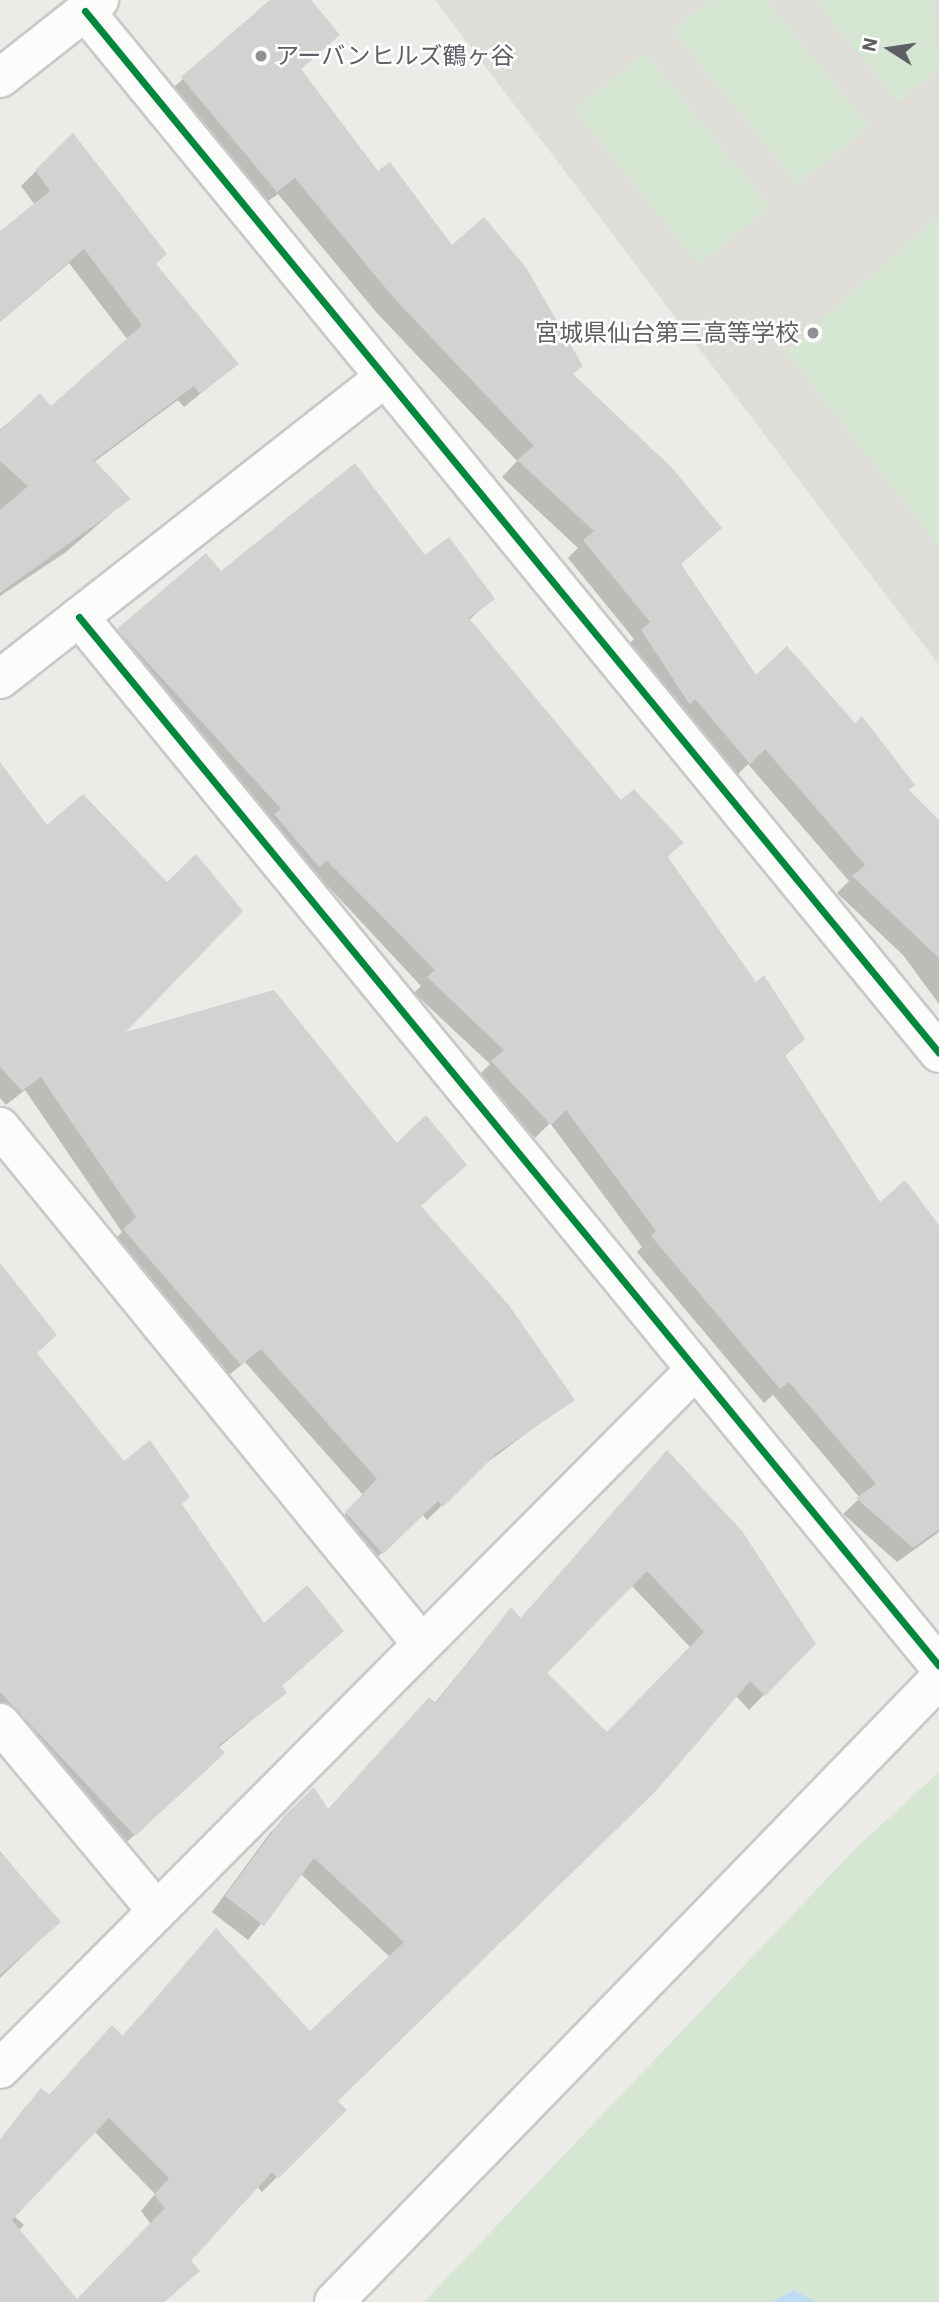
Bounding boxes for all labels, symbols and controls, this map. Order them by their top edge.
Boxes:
north arrow [855,14,925,84]
text: N [856,35,883,54]
place label: アーバンヒルズ鶴ヶ谷 [275,42,514,70]
marker: アーバンヒルズ鶴ヶ谷 [253,48,269,64]
place label: 宮城県仙台第三高等学校 [535,319,799,347]
marker: 宮城県仙台第三高等学校 [805,325,821,341]

